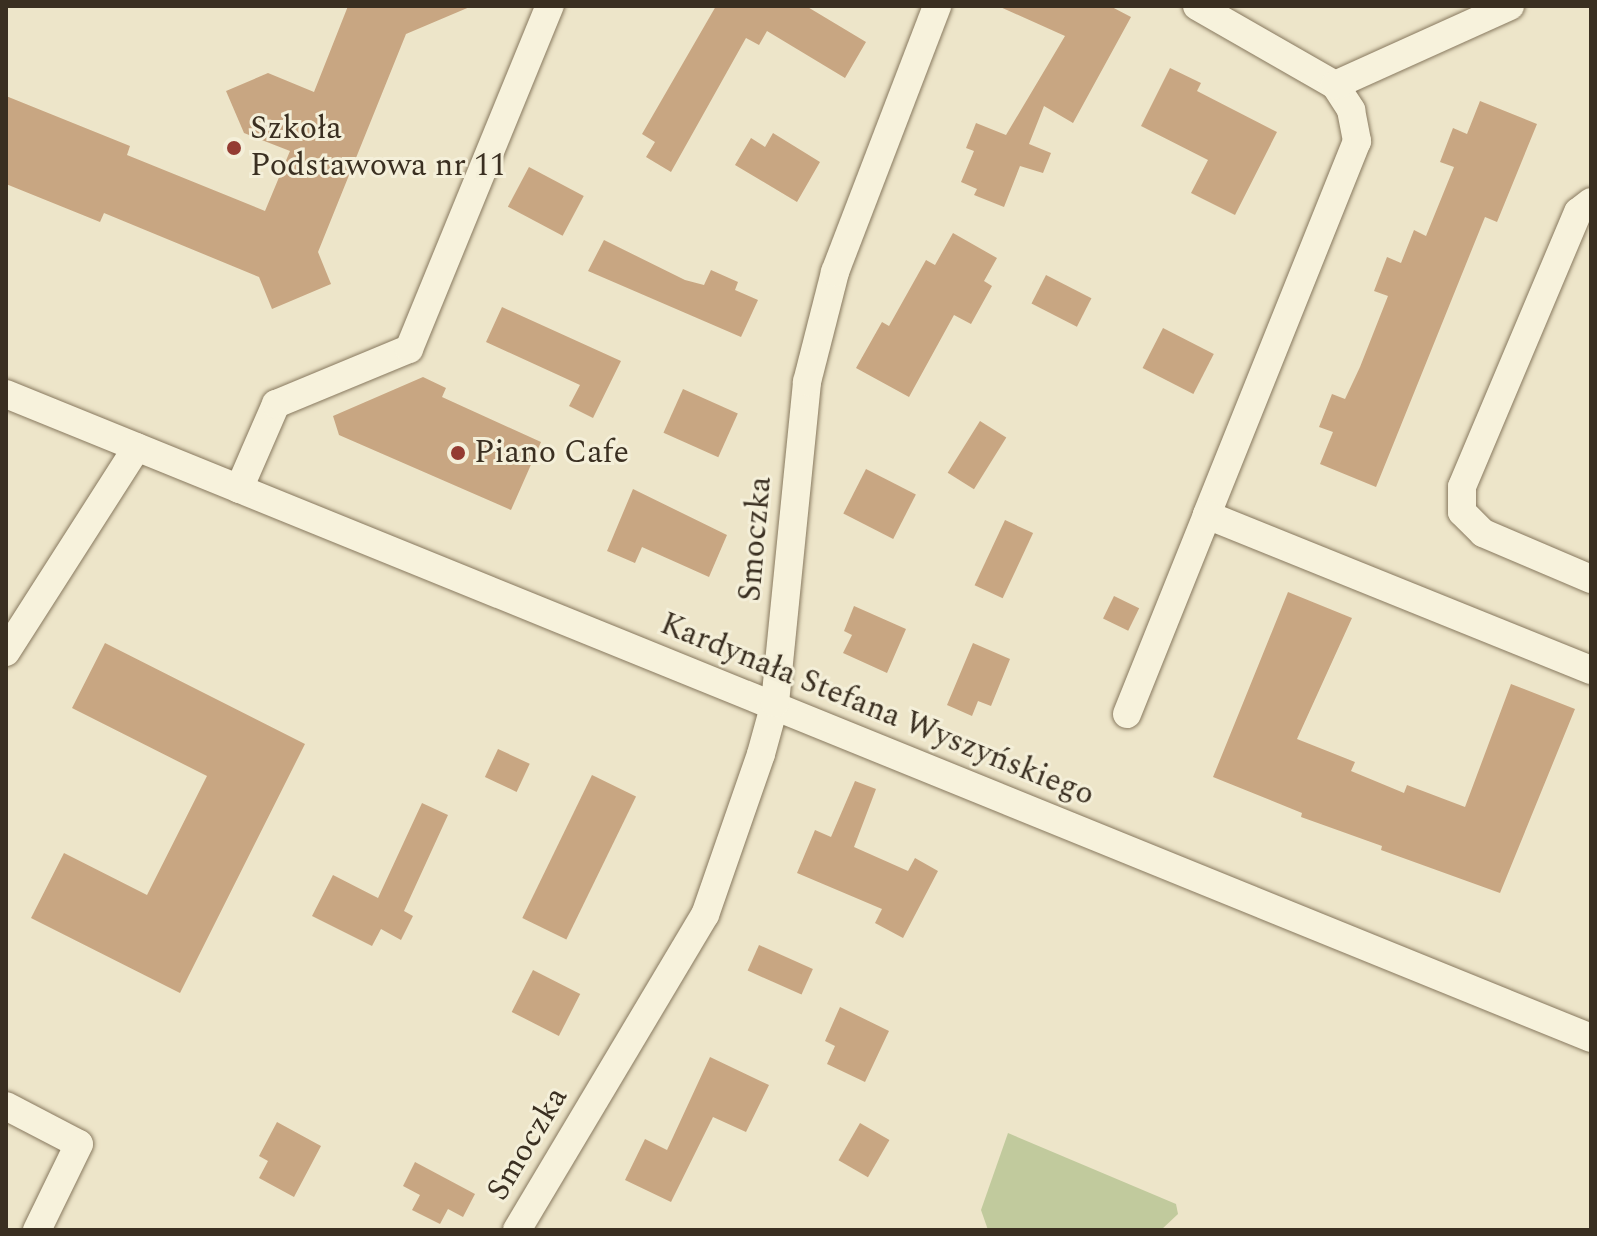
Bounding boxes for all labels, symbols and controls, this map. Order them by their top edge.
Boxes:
place label: Szkoła Podstawowa nr 11 [250,111,506,186]
marker: Szkoła Podstawowa nr 11 [225,139,243,157]
place label: Piano Cafe [474,434,629,472]
marker: Piano Cafe [449,444,467,462]
street label: Smoczka [731,475,781,603]
street label: Kardynała Stefana Wyszyńskiego [654,605,1100,815]
street label: Smoczka [479,1080,577,1208]

